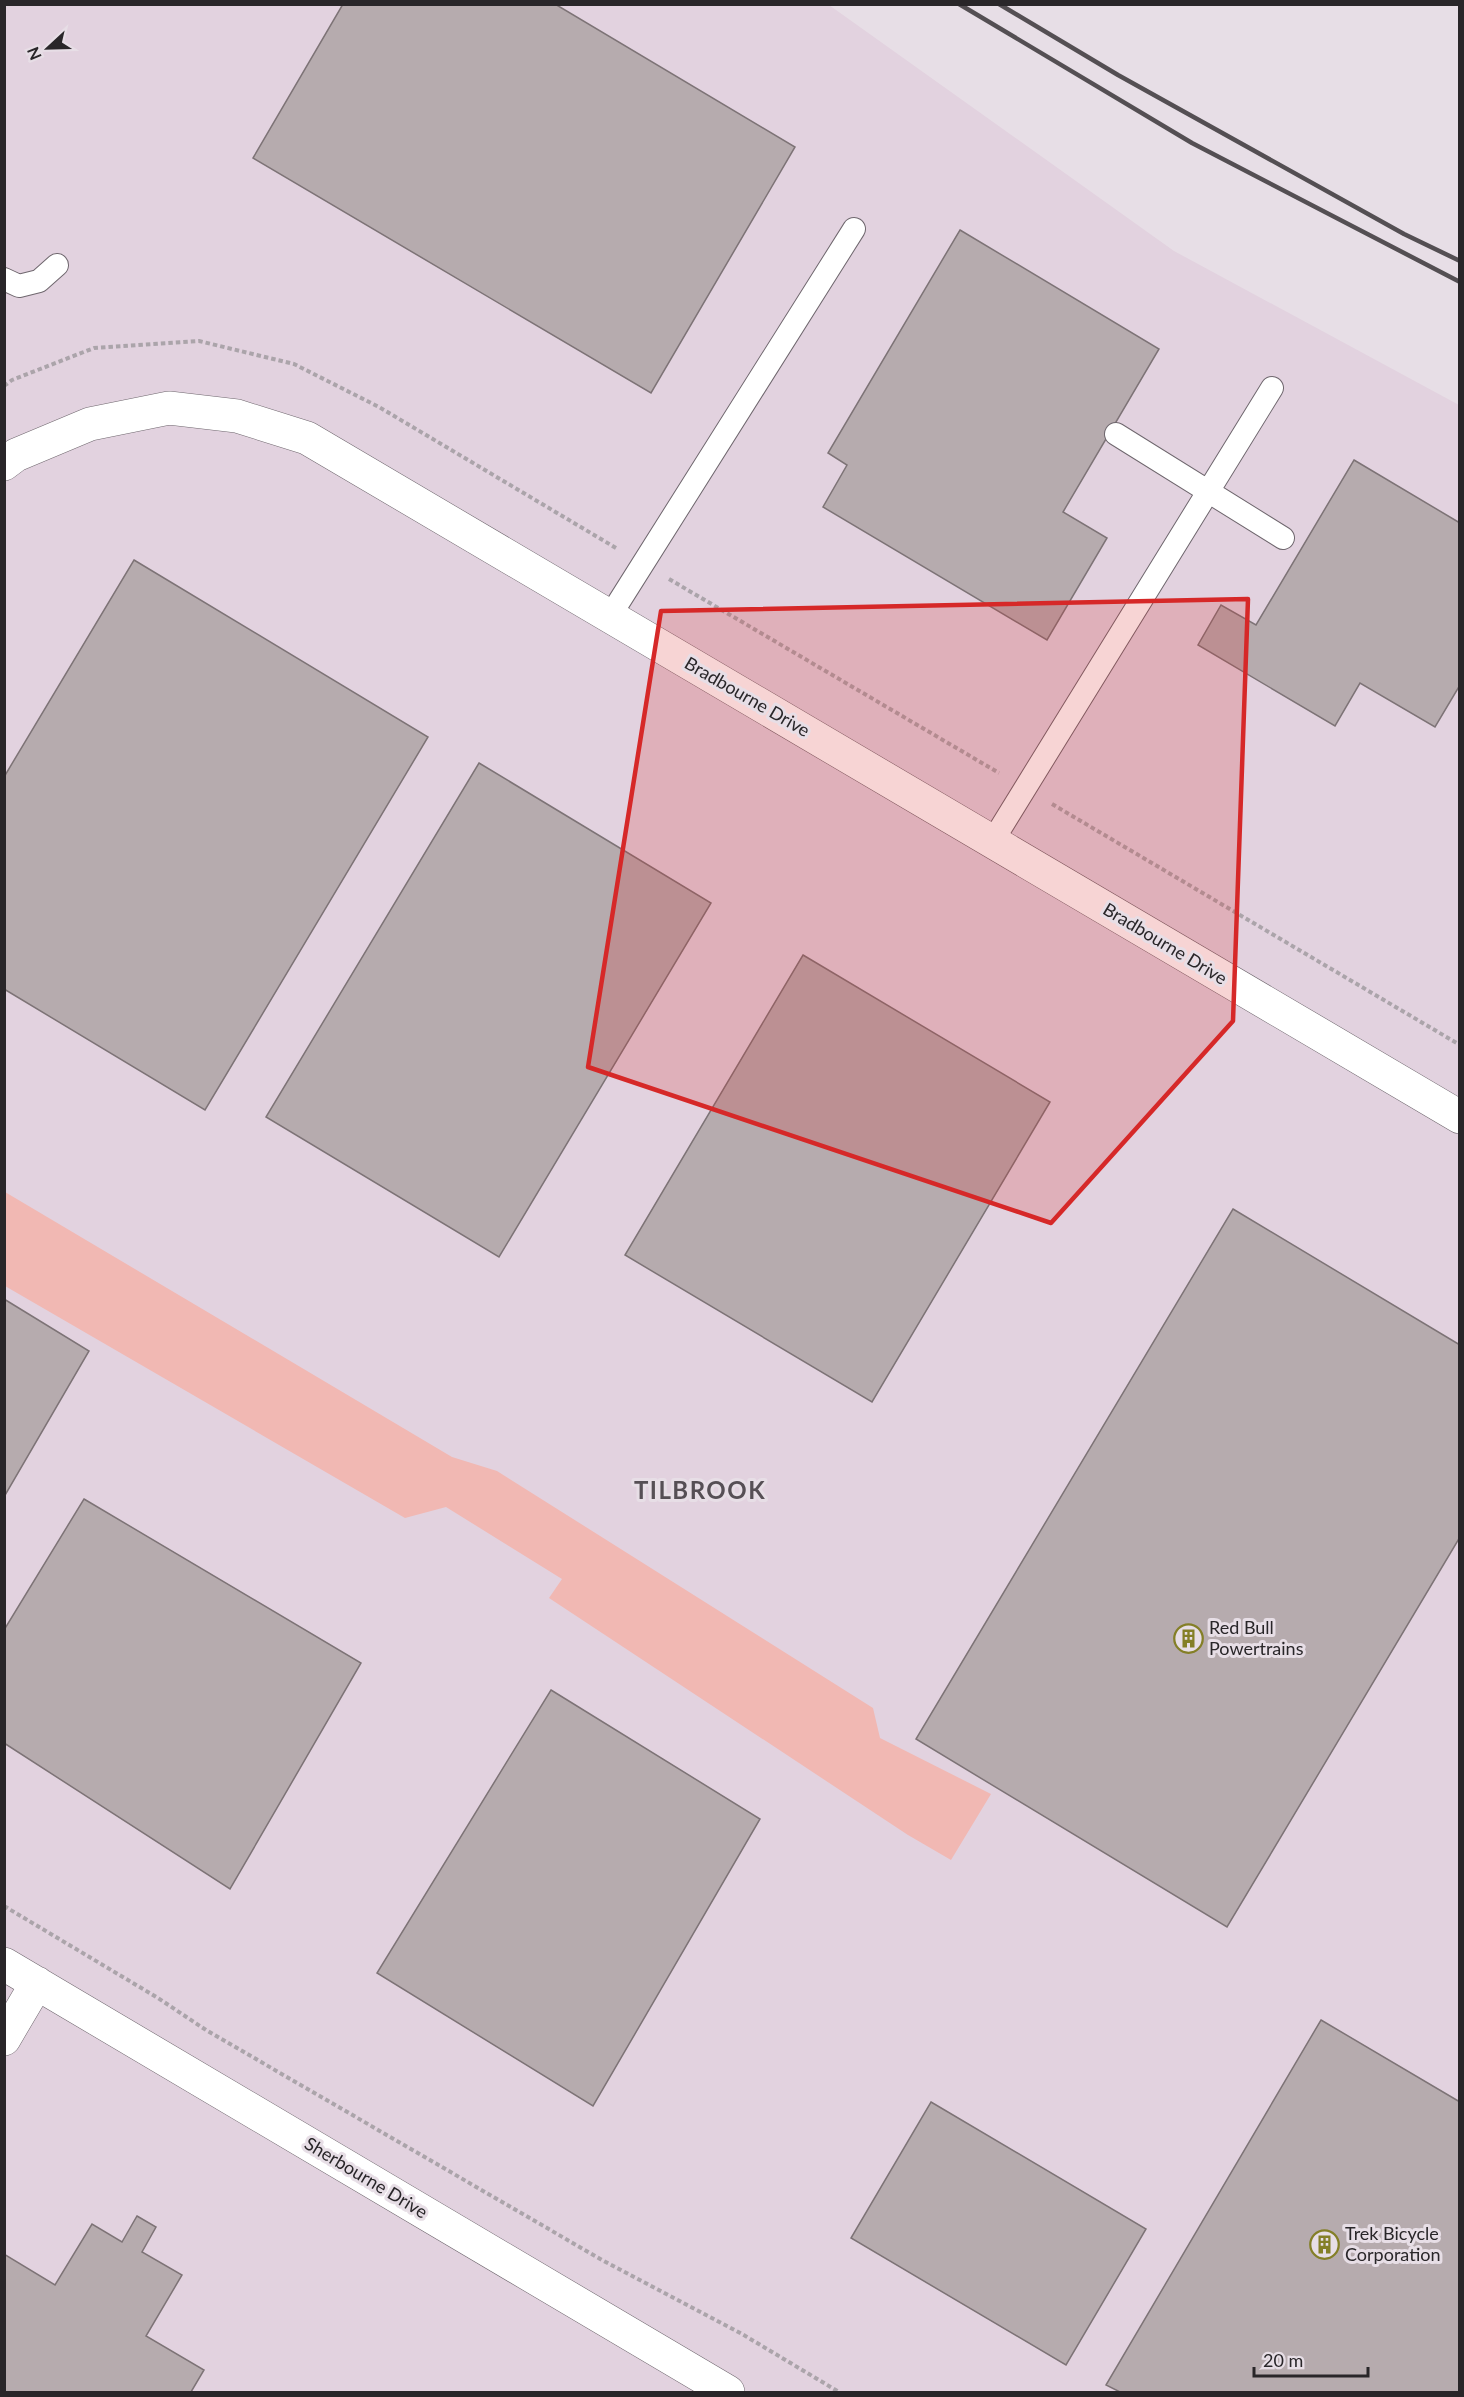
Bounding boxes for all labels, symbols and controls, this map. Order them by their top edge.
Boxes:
north arrow [18,18,78,78]
text: N [23,45,45,63]
street label: Bradbourne Drive [681,651,814,741]
street label: Bradbourne Drive [1099,897,1232,989]
district label: TILBROOK [634,1475,766,1504]
place label: Red Bull Powertrains [1209,1616,1304,1659]
building icon: Red Bull Powertrains [1172,1622,1204,1654]
street label: Sherbourne Drive [301,2132,432,2223]
place label: Trek Bicycle Corporation [1345,2222,1440,2265]
building icon: Trek Bicycle Corporation [1308,2228,1340,2260]
scale bar [1254,2340,1368,2378]
text: 20 m [1263,2349,1303,2371]

